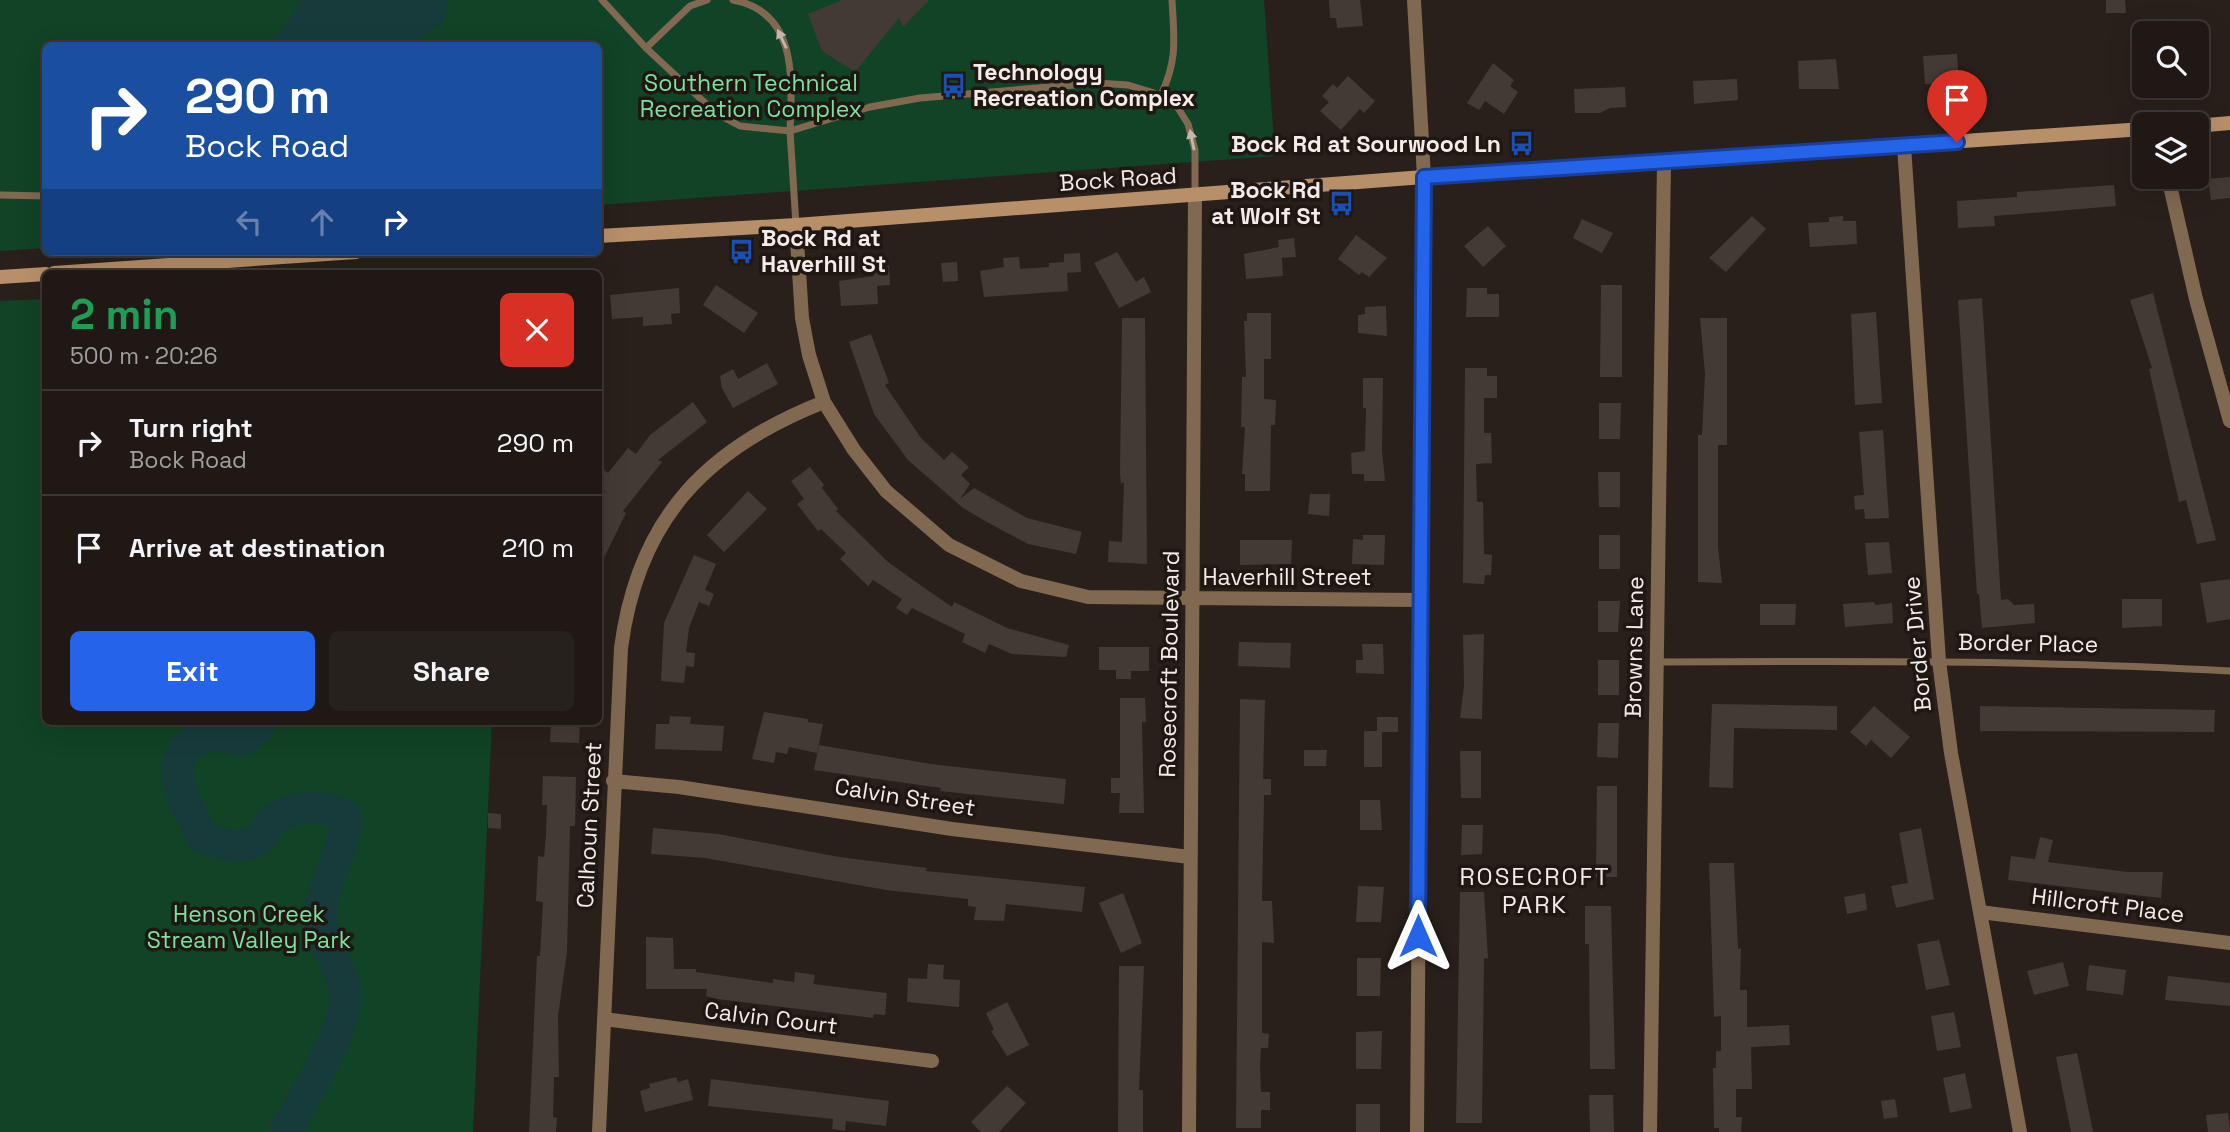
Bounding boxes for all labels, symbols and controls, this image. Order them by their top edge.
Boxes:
map controls [2132,21,2209,189]
button: search [2132,21,2209,98]
one-way arrow [776,29,788,49]
place label: Technology Recreation Complex [973,57,1195,113]
text: 290 m [185,65,330,127]
park label: Southern Technical Recreation Complex [640,68,862,124]
icon: right [70,70,161,161]
pin [1927,70,1987,142]
bus stop icon: Technology Recreation Complex [939,71,967,99]
icon: arrive [1938,81,1976,119]
button: layers [2132,112,2209,189]
text: Bock Road [185,126,349,166]
one-way arrow [1186,129,1197,151]
place label: Bock Rd at Sourwood Ln [1231,129,1501,159]
bus stop icon: Bock Rd at Sourwood Ln [1507,130,1535,158]
street label: Bock Road [1058,160,1178,198]
place label: Bock Rd at Wolf St [1211,175,1321,231]
bus stop icon: Bock Rd at Wolf St [1327,189,1355,217]
icon: left [230,203,268,241]
icon: ahead [303,203,341,241]
icon: right [376,203,414,241]
place label: Bock Rd at Haverhill St [761,223,886,279]
bus stop icon: Bock Rd at Haverhill St [727,237,755,265]
text: 2 min [70,288,179,341]
button: close [500,293,574,367]
text: 500 m · 20:26 [70,341,217,371]
text: Turn right [129,411,253,445]
icon: right [70,424,108,462]
text: 290 m [497,426,574,460]
text: Bock Road [129,445,247,475]
icon: arrive [70,529,108,567]
text: Arrive at destination [129,531,386,565]
text: 210 m [502,531,574,565]
street label: Rosecroft Boulevard [1152,550,1186,778]
street label: Haverhill Street [1202,562,1372,592]
street label: Border Drive [1896,575,1938,713]
street label: Browns Lane [1618,576,1650,718]
street label: Border Place [1958,627,2098,659]
button: Exit [70,631,315,711]
button: Share [329,631,574,711]
street label: Calhoun Street [570,741,608,909]
street label: Calvin Street [833,771,977,823]
district label: ROSECROFT PARK [1459,861,1611,920]
street label: Hillcroft Place [2030,881,2186,929]
park label: Henson Creek Stream Valley Park [147,899,351,955]
position arrow [1381,899,1455,973]
street label: Calvin Court [703,995,839,1041]

